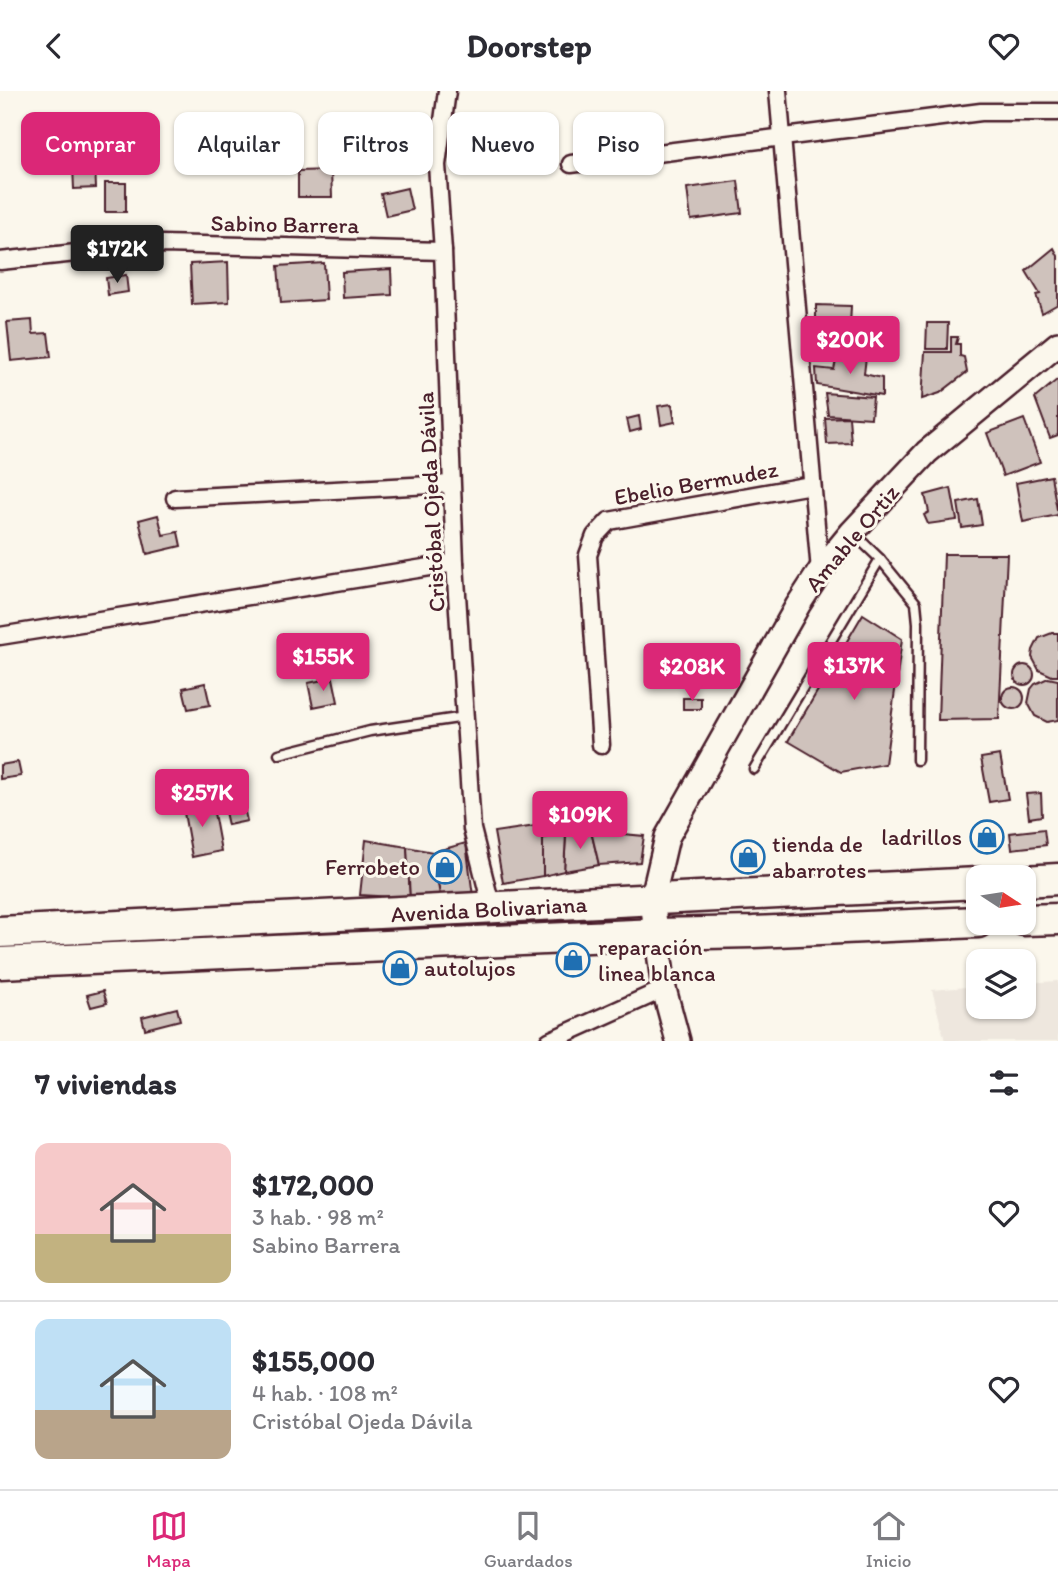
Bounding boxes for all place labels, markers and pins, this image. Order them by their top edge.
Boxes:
pin: $172K [68,225,166,285]
pin: $200K [801,317,899,376]
pin: $155K [274,633,372,693]
pin: $208K [643,643,741,703]
pin: $137K [805,643,903,702]
pin: $257K [153,769,251,829]
pin: $109K [531,791,629,851]
shop icon: ladrillos [968,818,1006,856]
place label: ladrillos [881,823,962,851]
place label: tienda de abarrotes [772,830,867,884]
shop icon: tienda de abarrotes [729,838,767,876]
shop icon: Ferrobeto [426,848,464,886]
place label: Ferrobeto [325,853,420,881]
place label: reparación linea blanca [598,933,716,987]
shop icon: reparación linea blanca [554,941,592,979]
shop icon: autolujos [381,949,419,987]
place label: autolujos [424,954,516,982]

